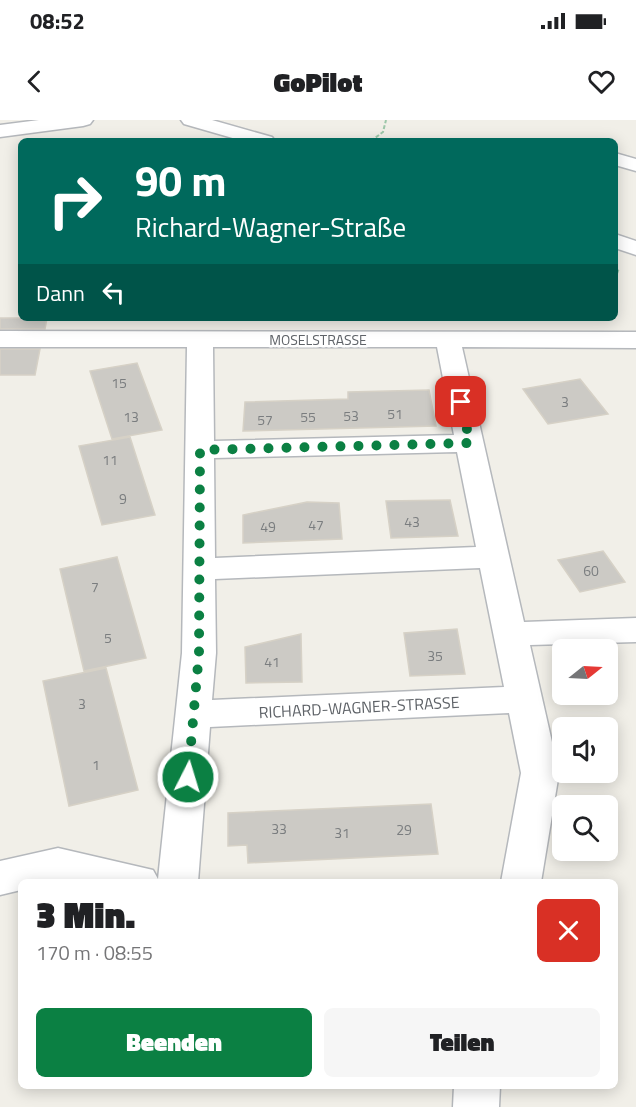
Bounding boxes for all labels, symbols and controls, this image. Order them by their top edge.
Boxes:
text: 08:52 [30,4,85,38]
text: GoPilot [274,61,362,102]
icon: back [18,65,51,98]
icon: heart [585,65,618,98]
text: 90 m [135,148,227,212]
icon: right [36,162,114,240]
text: Richard-Wagner-Straße [135,206,406,247]
text: Dann [36,276,85,310]
icon: left [97,276,130,309]
street label: MOSELSTRASSE [269,329,367,350]
house number: 15 [111,372,127,393]
pin [435,376,486,427]
icon: arrive [444,385,477,418]
house number: 3 [561,391,569,412]
house number: 51 [387,403,403,424]
house number: 53 [343,405,359,426]
house number: 13 [123,406,139,427]
house number: 55 [300,406,316,427]
house number: 57 [257,409,273,430]
house number: 11 [102,449,118,470]
house number: 9 [119,488,127,509]
house number: 43 [404,511,420,532]
house number: 47 [308,514,324,535]
house number: 49 [260,516,276,537]
house number: 60 [583,560,599,581]
house number: 7 [91,576,99,597]
house number: 5 [104,627,112,648]
north arrow [552,639,618,705]
map controls [552,639,618,861]
house number: 35 [427,645,443,666]
house number: 41 [264,651,280,672]
street label: RICHARD-WAGNER-STRASSE [258,690,460,724]
house number: 3 [78,693,86,714]
button: sound [552,717,618,783]
position arrow [156,745,220,809]
house number: 1 [92,754,100,775]
button: search [552,795,618,861]
house number: 33 [271,818,287,839]
house number: 29 [396,819,412,840]
house number: 31 [334,822,350,843]
text: 3 Min. [36,887,135,942]
button: close [537,899,600,962]
text: 170 m · 08:55 [36,937,153,968]
button: Beenden [36,1008,312,1077]
button: Teilen [324,1008,600,1077]

